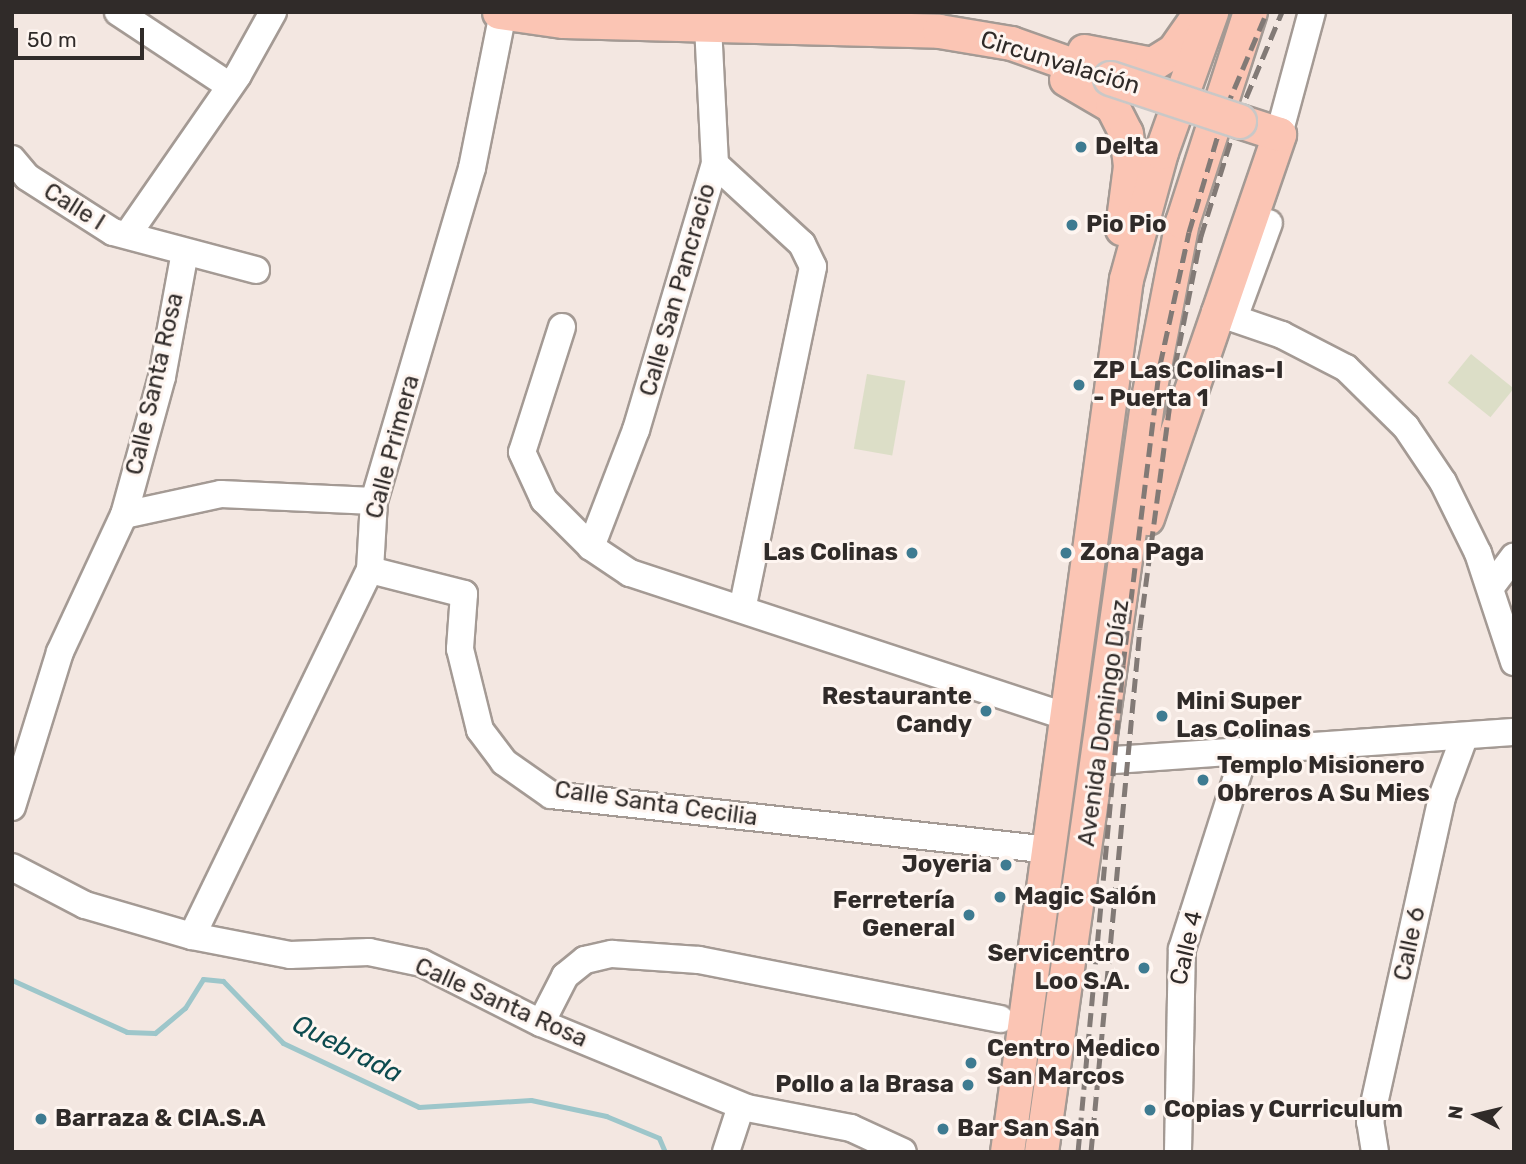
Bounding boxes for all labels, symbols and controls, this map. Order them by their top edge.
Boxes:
scale bar [18,14,147,58]
street label: Circunvalación [977,25,1143,101]
text: 50 m [27,27,77,52]
place label: Delta [1095,133,1159,161]
marker: Delta [1073,139,1089,155]
street label: Calle I [38,177,110,237]
street label: Calle San Pancracio [634,180,722,400]
place label: Pio Pio [1086,211,1167,239]
marker: Pio Pio [1064,217,1080,233]
street label: Calle Santa Rosa [120,290,190,478]
place label: ZP Las Colinas-I - Puerta 1 [1093,357,1284,413]
street label: Calle Primera [360,372,426,522]
marker: ZP Las Colinas-I - Puerta 1 [1071,377,1087,393]
place label: Las Colinas [763,539,898,567]
place label: Zona Paga [1080,539,1204,567]
marker: Las Colinas [904,545,920,561]
marker: Zona Paga [1058,545,1074,561]
street label: Avenida Domingo Díaz [1072,598,1136,848]
place label: Restaurante Candy [822,683,972,739]
place label: Mini Super Las Colinas [1176,688,1311,744]
marker: Restaurante Candy [978,703,994,719]
marker: Mini Super Las Colinas [1154,708,1170,724]
place label: Templo Misionero Obreros A Su Mies [1217,752,1431,808]
marker: Templo Misionero Obreros A Su Mies [1195,772,1211,788]
street label: Calle Santa Cecilia [553,775,759,833]
place label: Joyeria [902,851,992,879]
marker: Joyeria [998,857,1014,873]
place label: Magic Salón [1014,883,1156,911]
place label: Ferretería General [833,887,955,943]
marker: Magic Salón [992,889,1008,905]
street label: Calle 6 [1388,904,1432,984]
marker: Ferretería General [961,907,977,923]
street label: Calle 4 [1165,908,1209,988]
place label: Servicentro Loo S.A. [987,940,1130,996]
street label: Calle Santa Rosa [410,952,592,1054]
marker: Servicentro Loo S.A. [1136,960,1152,976]
water label: Quebrada [287,1008,407,1090]
place label: Centro Medico San Marcos [987,1035,1160,1091]
marker: Centro Medico San Marcos [961,1053,981,1073]
place label: Pollo a la Brasa [775,1071,954,1099]
marker: Pollo a la Brasa [960,1077,976,1093]
north arrow [1442,1080,1512,1150]
place label: Copias y Curriculum [1164,1096,1404,1124]
marker: Copias y Curriculum [1142,1102,1158,1118]
text: N [1443,1104,1468,1121]
place label: Barraza & CIA.S.A [55,1105,266,1133]
marker: Barraza & CIA.S.A [33,1111,49,1127]
place label: Bar San San [957,1115,1100,1143]
marker: Bar San San [935,1121,951,1137]

